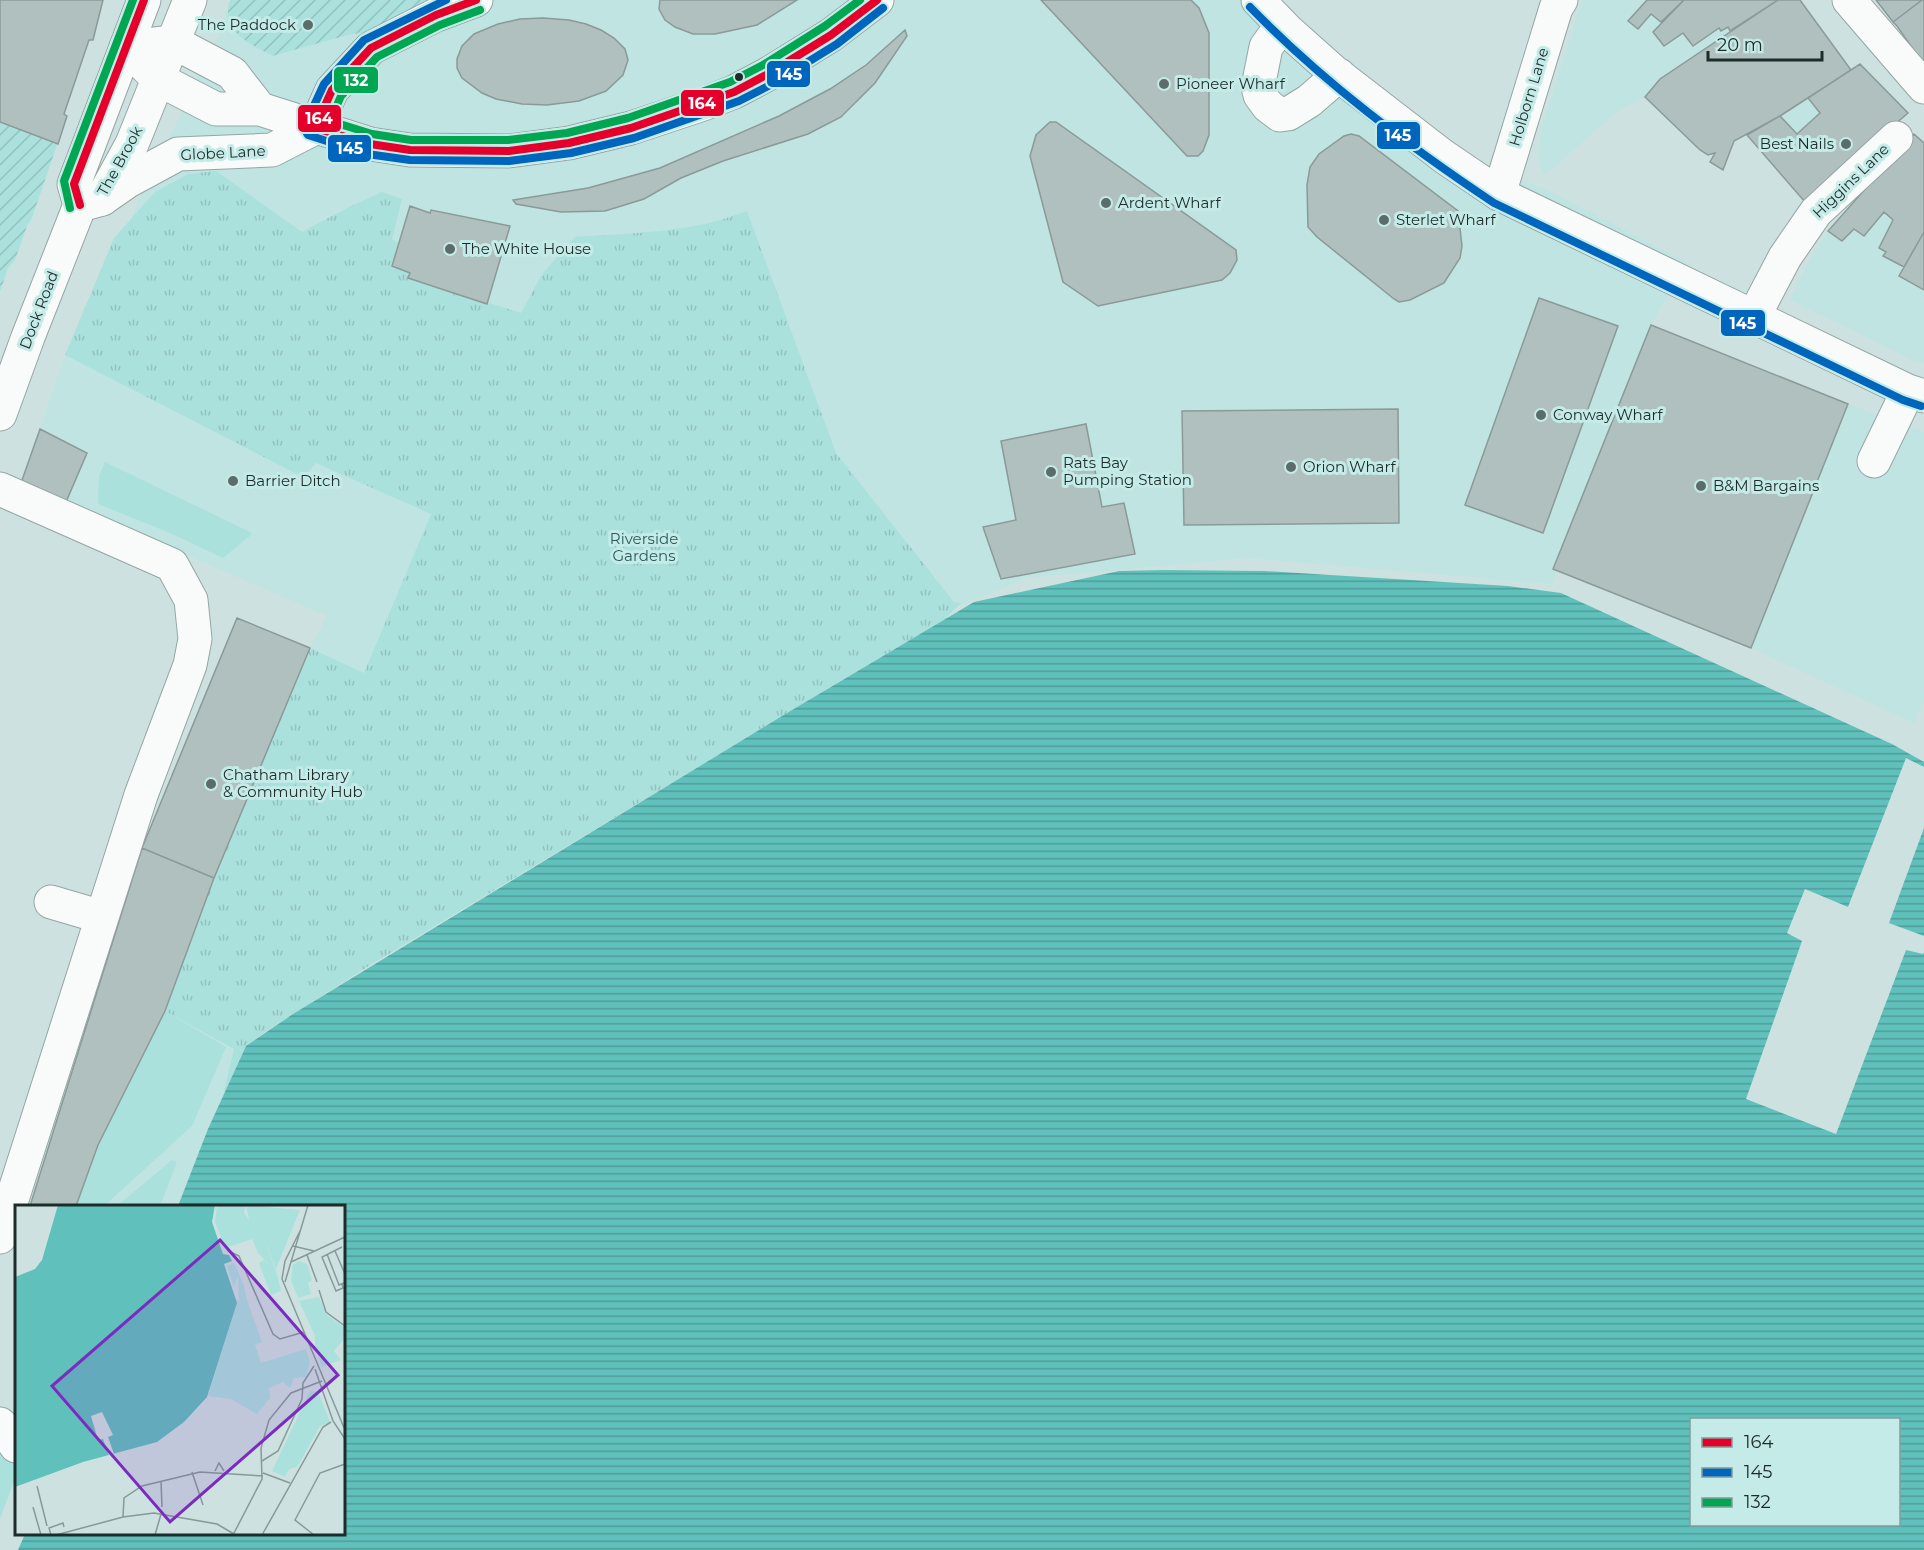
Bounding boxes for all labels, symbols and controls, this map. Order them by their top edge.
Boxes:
place label: The Paddock [198,15,296,34]
marker: The Paddock [301,18,315,32]
scale bar [1708,24,1822,62]
text: 20 m [1717,34,1763,56]
street label: Holborn Lane [1505,45,1553,148]
line badge: 145 [766,60,811,88]
text: 145 [776,65,803,84]
line badge: 132 [333,66,379,94]
text: 132 [343,71,369,90]
unlabelled marker [733,71,745,83]
place label: Pioneer Wharf [1176,74,1286,93]
marker: Pioneer Wharf [1157,77,1171,91]
line badge: 164 [680,89,725,117]
text: 164 [688,94,716,113]
line badge: 164 [297,104,342,133]
text: 164 [305,109,333,128]
line badge: 145 [1376,121,1421,150]
street label: The Brook [93,123,146,199]
text: 145 [1385,126,1412,145]
line badge: 145 [327,134,372,163]
place label: Best Nails [1760,134,1834,153]
marker: Best Nails [1839,137,1853,151]
text: 145 [337,139,364,158]
street label: Higgins Lane [1808,139,1893,222]
street label: Globe Lane [180,141,266,164]
place label: Ardent Wharf [1118,193,1221,212]
marker: Ardent Wharf [1099,196,1113,210]
place label: Sterlet Wharf [1396,210,1497,229]
marker: Sterlet Wharf [1377,213,1391,227]
place label: The White House [462,239,591,258]
marker: The White House [443,242,457,256]
street label: Dock Road [15,268,62,352]
line badge: 145 [1720,309,1766,337]
text: 145 [1730,314,1757,333]
place label: Conway Wharf [1553,405,1664,424]
marker: Conway Wharf [1534,408,1548,422]
place label: Rats Bay Pumping Station [1063,453,1192,489]
place label: Orion Wharf [1303,457,1396,476]
marker: Orion Wharf [1284,460,1298,474]
marker: Rats Bay Pumping Station [1044,465,1058,479]
place label: Barrier Ditch [245,471,341,490]
marker: Barrier Ditch [226,474,240,488]
place label: B&M Bargains [1713,476,1819,495]
marker: B&M Bargains [1694,479,1708,493]
park label: Riverside Gardens [610,529,678,565]
place label: Chatham Library & Community Hub [223,765,363,801]
marker: Chatham Library & Community Hub [204,777,218,791]
inset map [15,1205,345,1535]
legend [1690,1418,1900,1526]
text: 164 [1744,1431,1773,1453]
text: 145 [1744,1461,1773,1483]
text: 132 [1744,1491,1771,1513]

